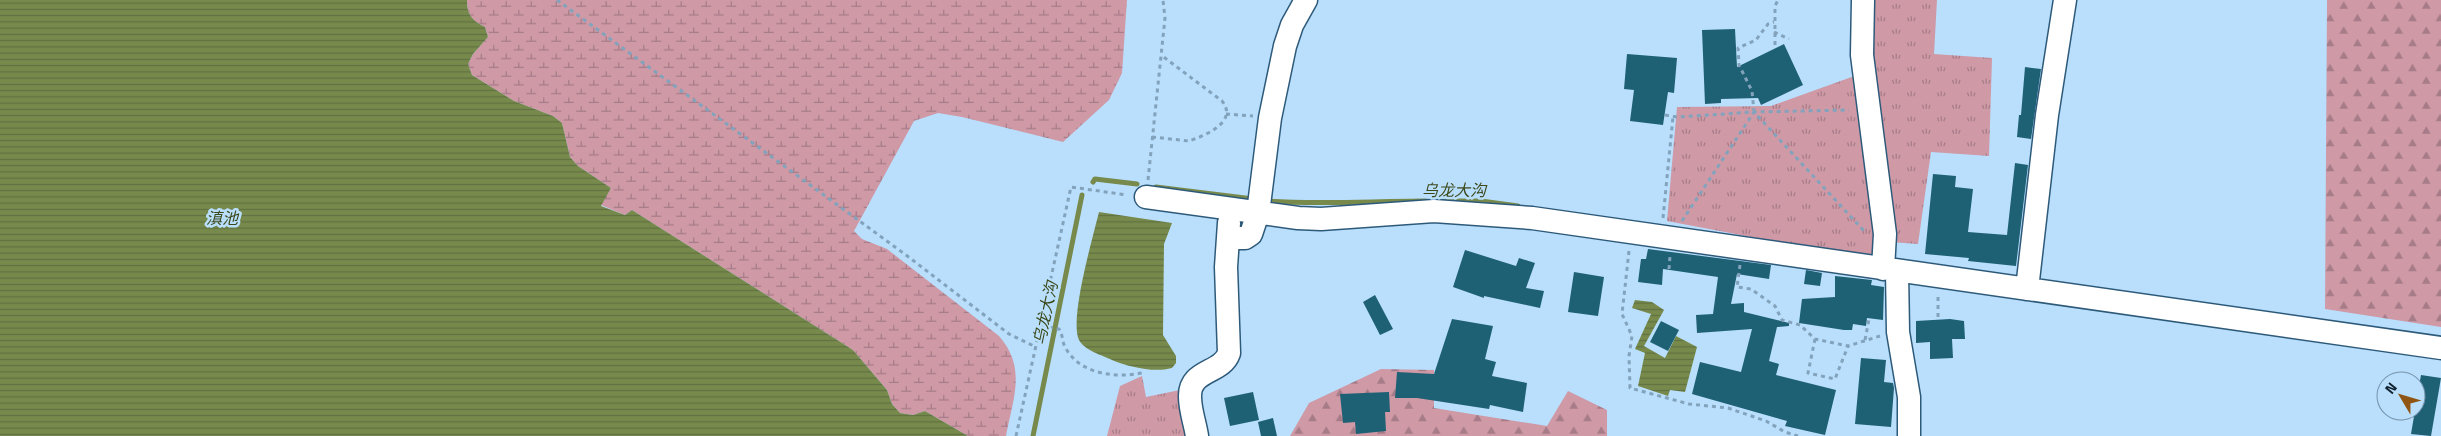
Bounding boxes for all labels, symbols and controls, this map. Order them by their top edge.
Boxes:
water label: 乌龙大沟 [1422,178,1488,202]
water label: 滇池 [206,206,240,230]
water label: 乌龙大沟 [1027,277,1064,347]
north arrow [2376,371,2426,421]
text: N [2379,377,2402,398]

